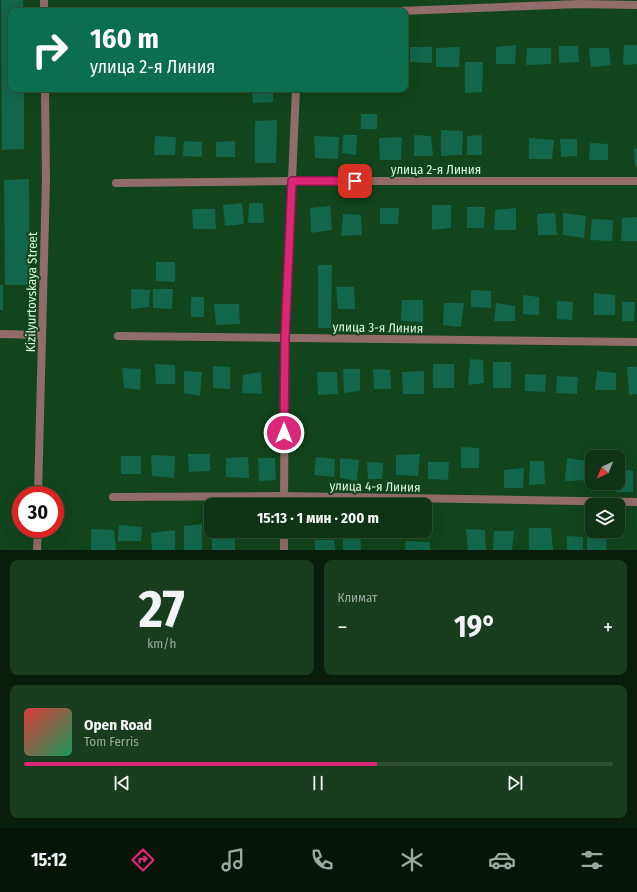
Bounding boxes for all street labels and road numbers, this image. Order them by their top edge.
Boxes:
street label: улица 2-я Линия [391,162,481,177]
street label: Kizilyurtovskaya Street [23,231,40,352]
street label: улица 3-я Линия [333,319,423,336]
street label: улица 4-я Линия [329,478,421,495]

